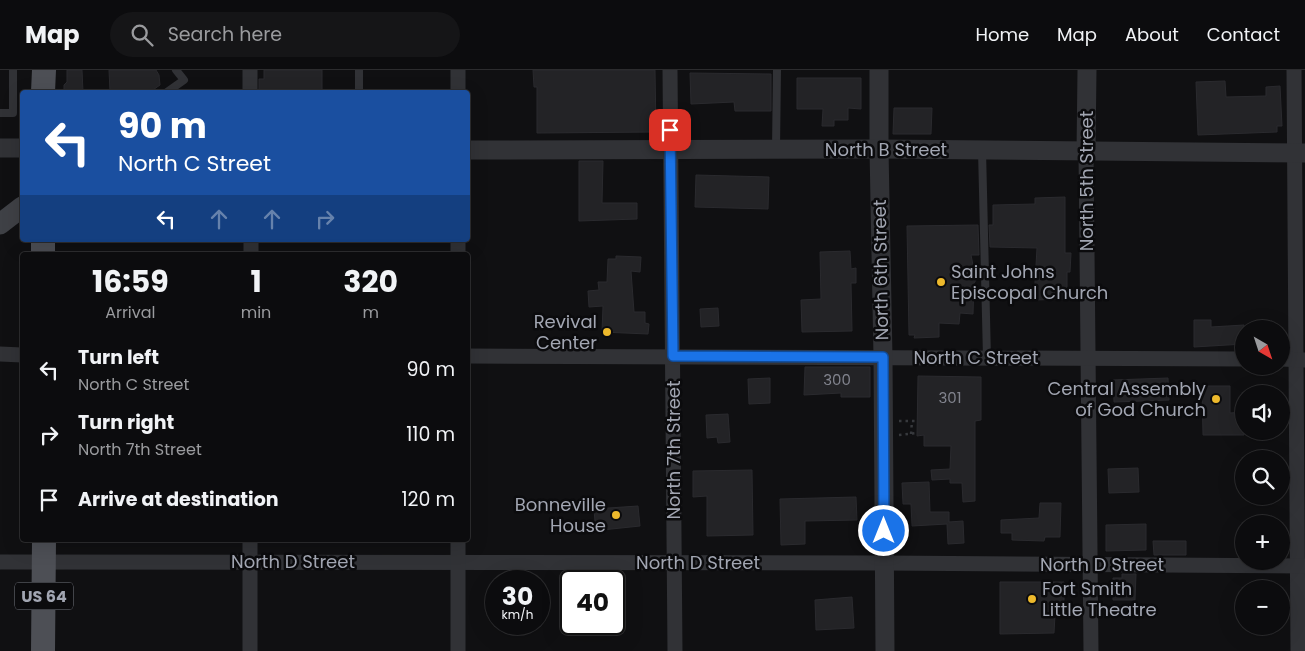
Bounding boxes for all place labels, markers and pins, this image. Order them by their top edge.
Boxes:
pin [649,109,691,151]
place label: Saint Johns Episcopal Church [951,259,1108,305]
marker: Saint Johns Episcopal Church [935,276,947,288]
place label: Revival Center [534,309,597,355]
marker: Revival Center [601,326,613,338]
place label: Central Assembly of God Church [1047,376,1206,422]
marker: Central Assembly of God Church [1210,393,1222,405]
place label: Bonneville House [515,492,606,538]
marker: Bonneville House [610,509,622,521]
place label: Fort Smith Little Theatre [1042,576,1157,622]
marker: Fort Smith Little Theatre [1026,593,1038,605]

